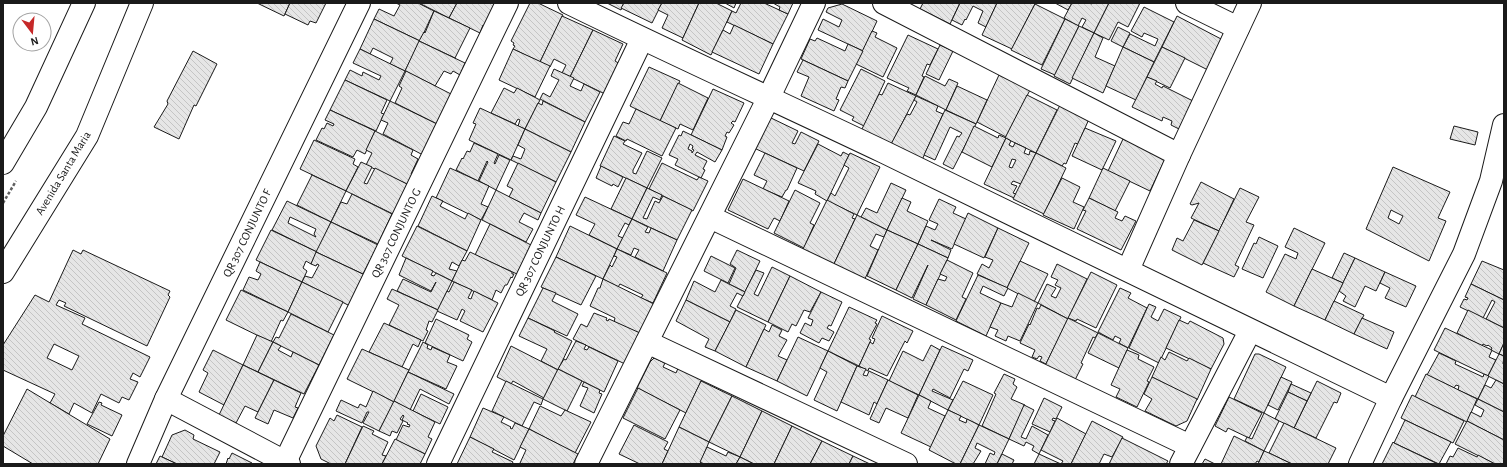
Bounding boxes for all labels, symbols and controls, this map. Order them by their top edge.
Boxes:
north arrow [12,12,52,52]
text: N [29,35,40,47]
street label: Avenida Santa Maria [33,129,93,217]
street label: QR 307 CONJUNTO F [221,186,275,279]
street label: QR 307 CONJUNTO G [369,186,424,280]
street label: QR 307 CONJUNTO H [513,204,568,299]

